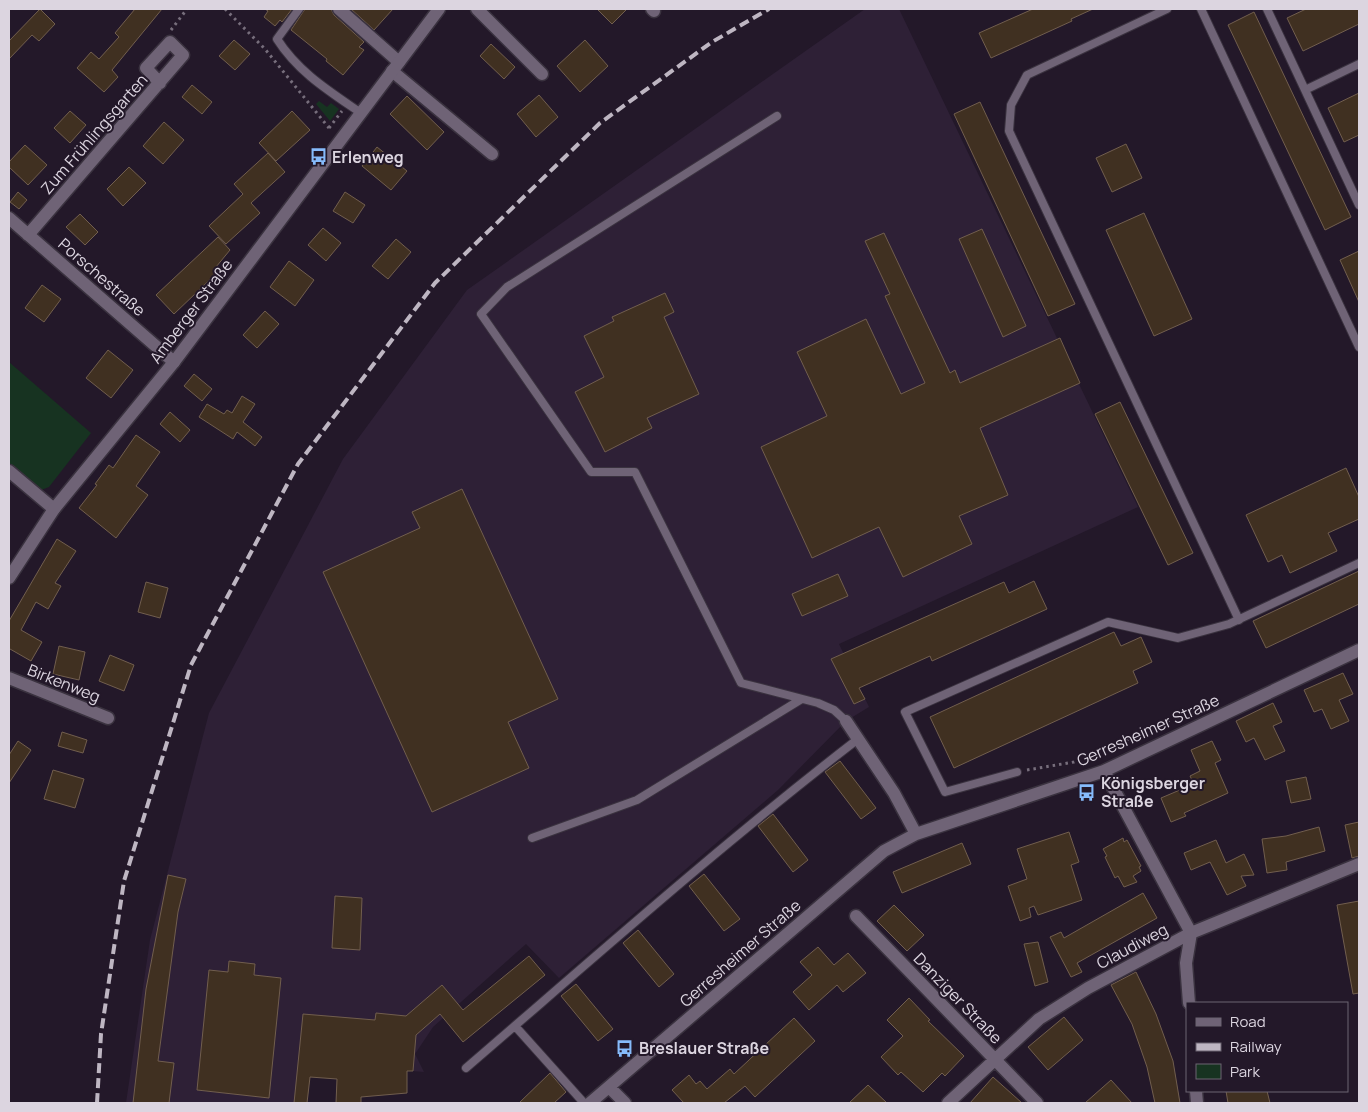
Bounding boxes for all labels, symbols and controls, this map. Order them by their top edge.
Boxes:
street label: Zum Frühlingsgarten [36,69,152,199]
place label: Erlenweg [332,146,404,168]
bus stop icon: Erlenweg [308,147,328,167]
street label: Porschestraße [54,233,150,321]
street label: Amberger Straße [145,254,237,368]
street label: Birkenweg [24,658,104,708]
street label: Gerresheimer Straße [1073,689,1223,771]
place label: Königsberger Straße [1101,772,1205,812]
bus stop icon: Königsberger Straße [1077,782,1097,802]
street label: Gerresheimer Straße [675,894,805,1012]
street label: Claudiweg [1093,918,1171,974]
street label: Danziger Straße [909,948,1007,1048]
legend [1186,1002,1348,1092]
text: Road [1230,1011,1266,1032]
text: Railway [1230,1036,1282,1057]
place label: Breslauer Straße [639,1037,770,1059]
bus stop icon: Breslauer Straße [615,1038,635,1058]
text: Park [1230,1061,1260,1082]

